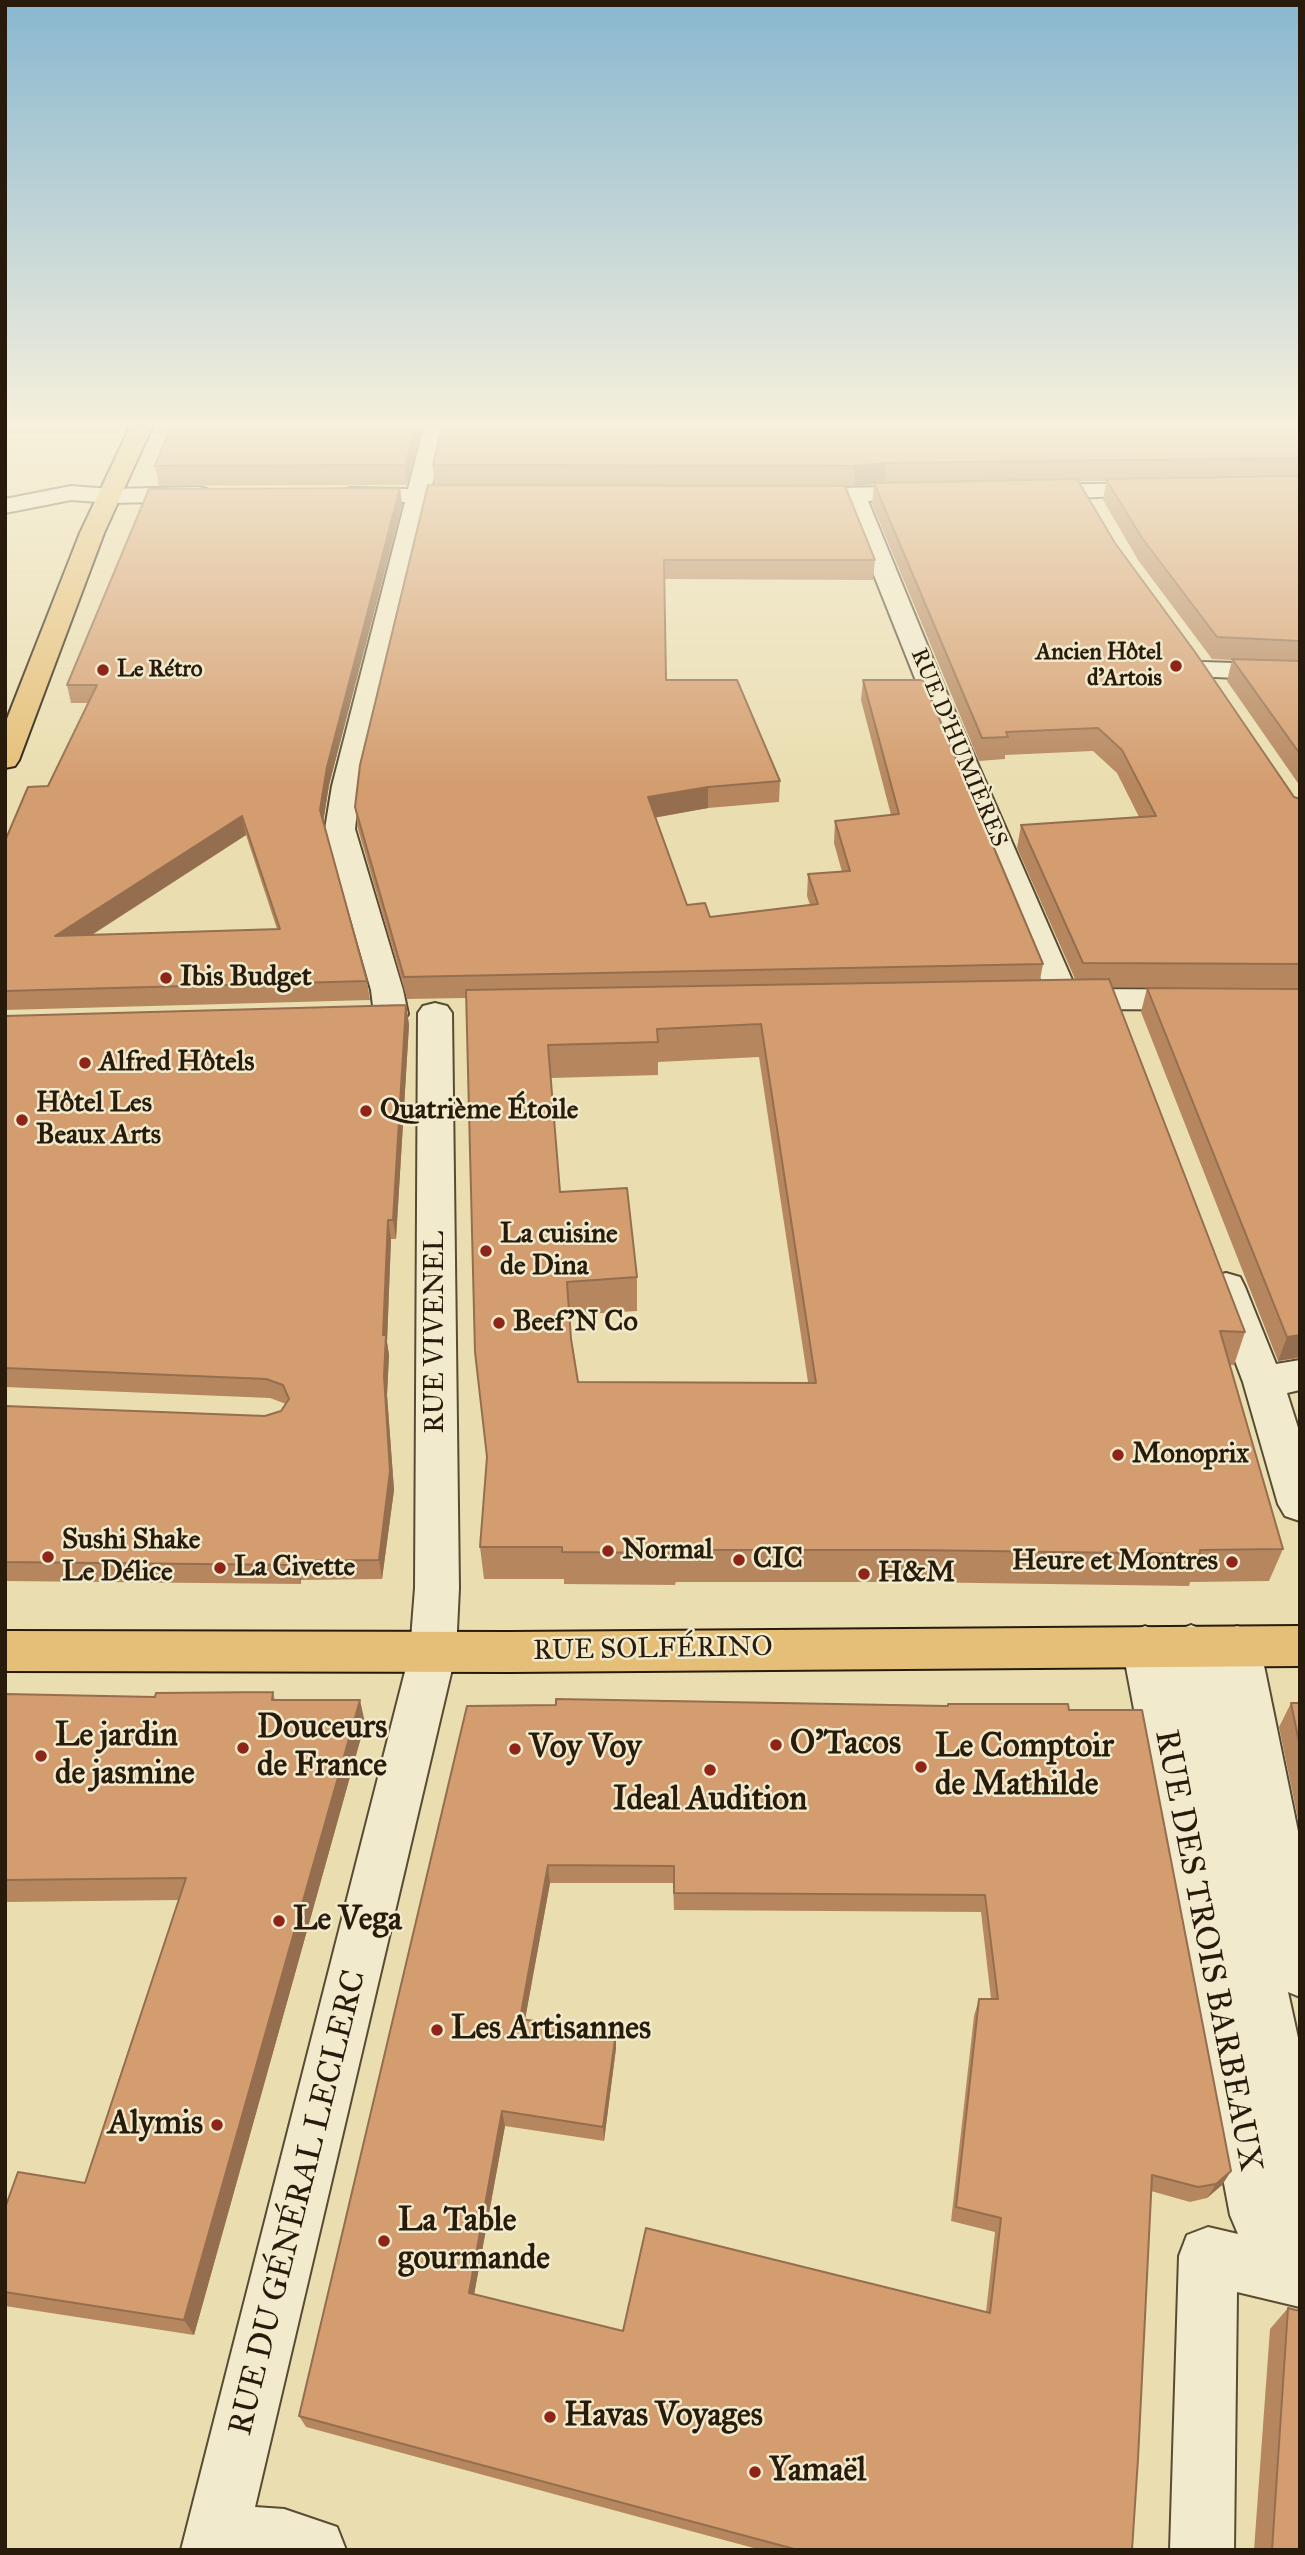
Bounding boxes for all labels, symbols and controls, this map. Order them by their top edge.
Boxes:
place label: Ancien Hôtel d'Artois [1036,639,1162,693]
street label: RUE D'HUMIÈRES [904,645,1012,851]
place label: Le Rétro [117,656,203,684]
marker: Ancien Hôtel d'Artois [1168,658,1184,674]
marker: Le Rétro [95,662,111,678]
place label: Ibis Budget [180,961,312,995]
marker: Ibis Budget [158,970,174,986]
place label: Alfred Hôtels [99,1046,254,1080]
marker: Alfred Hôtels [77,1055,93,1071]
place label: Hôtel Les Beaux Arts [36,1087,161,1153]
place label: Quatrième Étoile [380,1094,578,1128]
marker: Quatrième Étoile [358,1103,374,1119]
marker: Hôtel Les Beaux Arts [14,1112,30,1128]
place label: La cuisine de Dina [500,1218,618,1284]
street label: RUE VIVENEL [419,1231,453,1433]
marker: La cuisine de Dina [478,1243,494,1259]
place label: Beef’N Co [513,1306,638,1340]
marker: Beef’N Co [491,1315,507,1331]
place label: Monoprix [1132,1438,1249,1472]
marker: Monoprix [1110,1447,1126,1463]
place label: Sushi Shake Le Délice [62,1524,200,1590]
place label: Normal [622,1534,713,1568]
marker: Normal [600,1543,616,1559]
place label: CIC [753,1543,803,1577]
place label: Heure et Montres [1012,1545,1218,1579]
marker: Sushi Shake Le Délice [40,1549,56,1565]
place label: La Civette [234,1551,355,1585]
marker: CIC [731,1552,747,1568]
marker: Heure et Montres [1224,1554,1240,1570]
place label: H&M [878,1557,955,1591]
marker: La Civette [212,1560,228,1576]
marker: H&M [856,1566,872,1582]
street label: RUE SOLFÉRINO [533,1631,773,1669]
place label: Douceurs de France [257,1709,387,1787]
place label: Le jardin de jasmine [55,1717,195,1795]
place label: O'Tacos [790,1725,901,1765]
street label: RUE DES TROIS BARBEAUX [1145,1727,1269,2175]
place label: Le Comptoir de Mathilde [935,1728,1114,1806]
place label: Voy Voy [529,1729,642,1769]
marker: O'Tacos [768,1737,784,1753]
marker: Douceurs de France [235,1740,251,1756]
marker: Voy Voy [507,1741,523,1757]
marker: Le jardin de jasmine [33,1748,49,1764]
marker: Le Comptoir de Mathilde [913,1759,929,1775]
marker: Ideal Audition [702,1762,718,1778]
place label: Ideal Audition [613,1781,807,1821]
place label: Le Vega [293,1901,402,1941]
marker: Le Vega [271,1913,287,1929]
street label: RUE DU GÉNÉRAL LECLERC [222,1966,376,2440]
place label: Les Artisannes [451,2010,651,2050]
marker: Les Artisannes [429,2022,445,2038]
place label: Alymis [108,2105,203,2145]
marker: Alymis [209,2117,225,2133]
place label: La Table gourmande [398,2202,550,2280]
marker: La Table gourmande [376,2233,392,2249]
place label: Havas Voyages [564,2397,763,2437]
marker: Havas Voyages [542,2409,558,2425]
place label: Yamaël [769,2452,866,2492]
marker: Yamaël [747,2464,763,2480]

